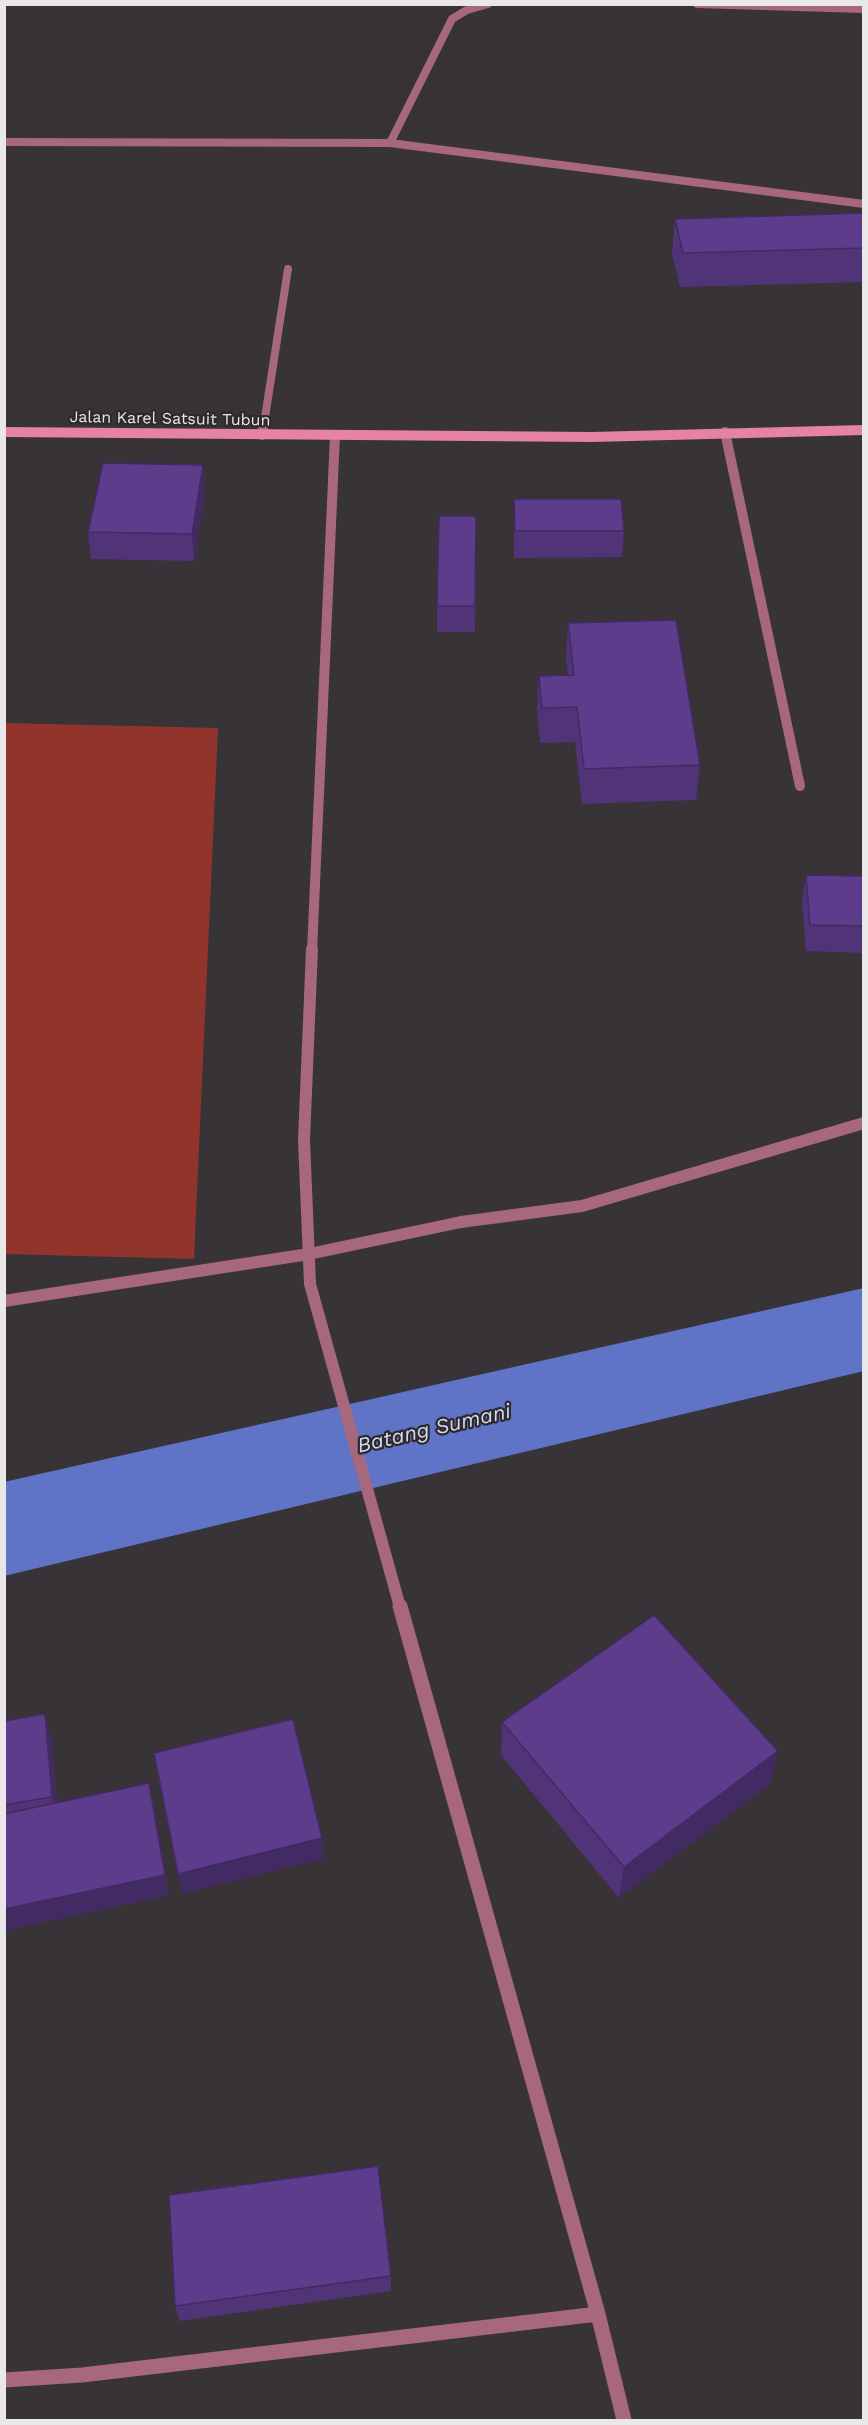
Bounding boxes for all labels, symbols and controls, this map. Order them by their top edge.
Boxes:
street label: Jalan Karel Satsuit Tubun [69,408,271,430]
water label: Batang Sumani [355,1399,513,1459]

